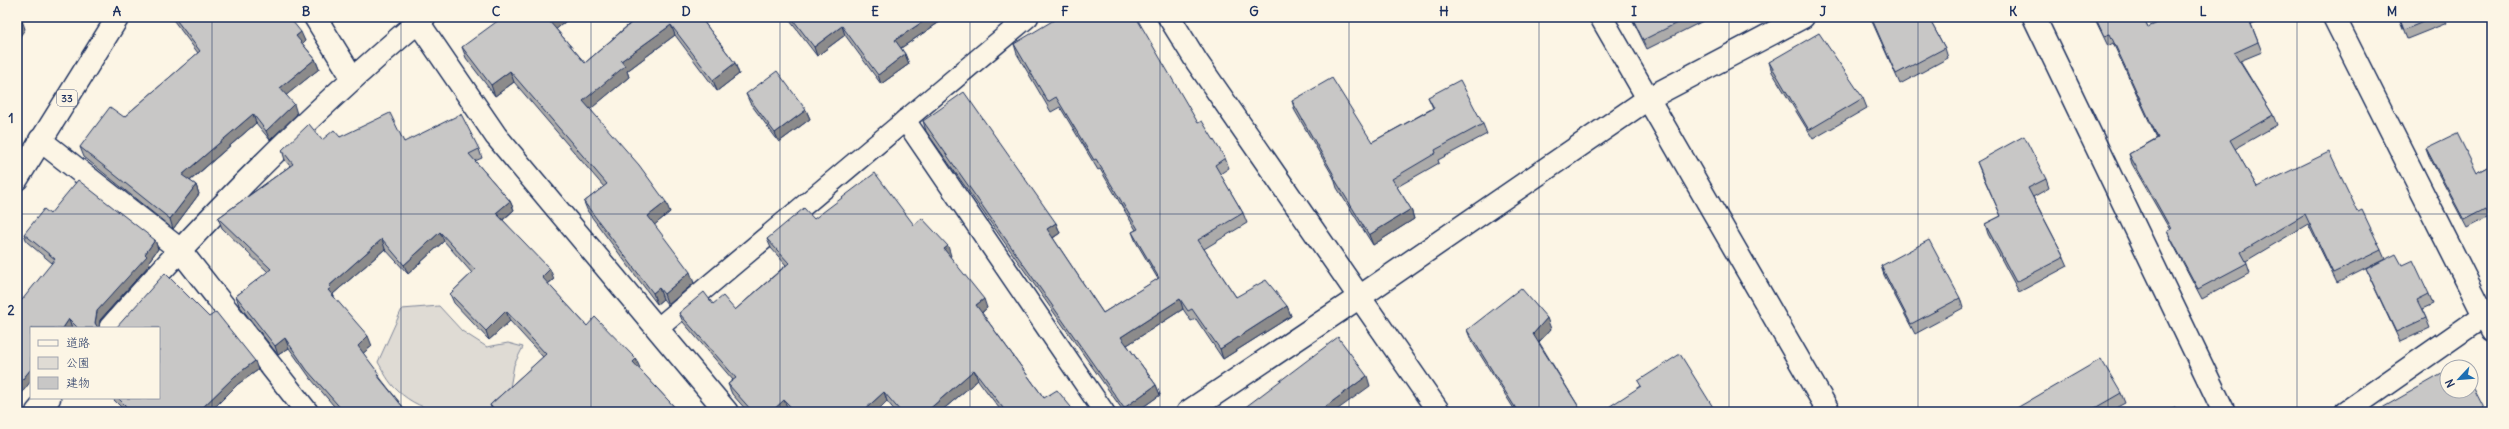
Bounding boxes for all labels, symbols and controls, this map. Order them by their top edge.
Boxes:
text: A [113,3,122,20]
text: B [302,3,311,20]
text: C [492,3,501,20]
text: D [681,3,691,20]
text: E [871,3,879,20]
text: F [1061,3,1069,20]
text: G [1249,3,1259,20]
text: H [1439,3,1449,20]
text: I [1631,3,1637,20]
text: J [1820,3,1827,20]
text: K [2009,3,2018,20]
text: L [2199,3,2207,20]
text: M [2387,3,2397,20]
road number: 33 [57,90,77,106]
text: 1 [8,110,14,127]
text: 2 [7,302,15,319]
legend [30,327,160,399]
text: 道路 [66,335,90,350]
text: 公園 [66,355,90,370]
north arrow [2439,359,2479,399]
text: 建物 [66,375,90,390]
text: N [2442,377,2458,390]

